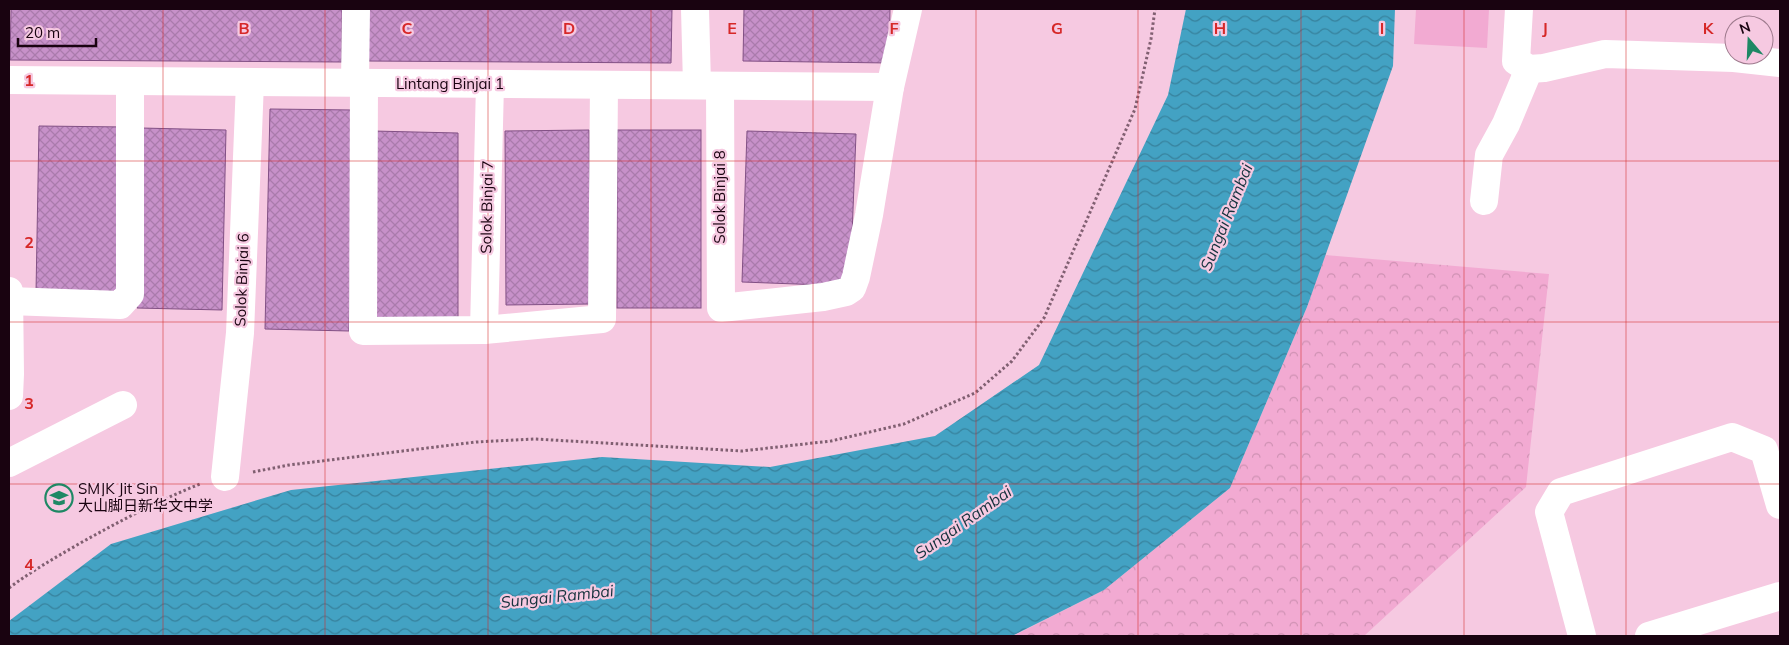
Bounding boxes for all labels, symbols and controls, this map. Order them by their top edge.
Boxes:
scale bar [18,15,95,47]
north arrow [1724,15,1774,65]
text: N [1737,17,1753,38]
text: B [238,18,250,38]
text: C [402,18,413,38]
text: D [563,18,575,38]
text: E [727,18,737,38]
text: F [889,18,899,38]
text: G [1051,18,1063,38]
text: H [1214,18,1226,38]
text: I [1380,18,1384,38]
text: J [1542,18,1548,38]
text: K [1703,18,1715,38]
text: 20 m [25,23,60,42]
text: 1 [24,70,34,90]
street label: Lintang Binjai 1 [396,74,504,93]
street label: Solok Binjai 8 [710,150,729,244]
street label: Solok Binjai 7 [476,160,497,254]
water label: Sungai Rambai [1195,160,1257,273]
text: 2 [24,232,34,252]
street label: Solok Binjai 6 [230,233,253,327]
text: 3 [24,393,34,413]
place label: SMJK Jit Sin 大山脚日新华文中学 [78,479,213,515]
water label: Sungai Rambai [911,481,1015,563]
school or university icon: SMJK Jit Sin 大山脚日新华文中学 [44,483,74,513]
text: 4 [24,554,34,574]
water label: Sungai Rambai [500,580,615,612]

